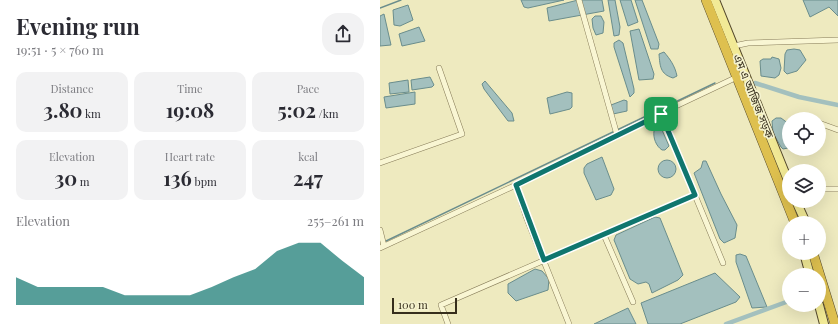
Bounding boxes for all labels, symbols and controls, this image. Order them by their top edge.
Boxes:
text: Evening run [16,11,140,41]
button: share [322,13,364,55]
text: 19:51 · 5 × 760 m [16,41,104,58]
street label: এম এ আজিজ সড়ক [730,52,778,140]
text: Distance [51,81,93,96]
text: Time [177,81,203,96]
text: Pace [297,81,319,96]
text: 3.80 [43,96,83,123]
text: 19:08 [166,96,214,123]
text: 5:02 [278,96,316,123]
pin [644,97,678,131]
icon: arrive [650,103,672,125]
text: km [83,106,101,121]
text: /km [316,106,339,121]
map controls [782,112,826,312]
button: locate [782,112,826,156]
text: Elevation [49,149,95,164]
text: Heart rate [165,149,215,164]
text: kcal [298,149,318,164]
text: 30 [54,164,77,191]
text: 136 [163,164,192,191]
text: 247 [293,164,323,191]
button: layers [782,164,826,208]
text: m [77,174,90,189]
text: bpm [192,174,217,189]
text: Elevation [16,212,70,229]
text: 255–261 m [307,212,364,229]
button: + [782,216,826,260]
button: − [782,268,826,312]
scale bar [392,296,457,315]
text: 100 m [398,297,428,312]

